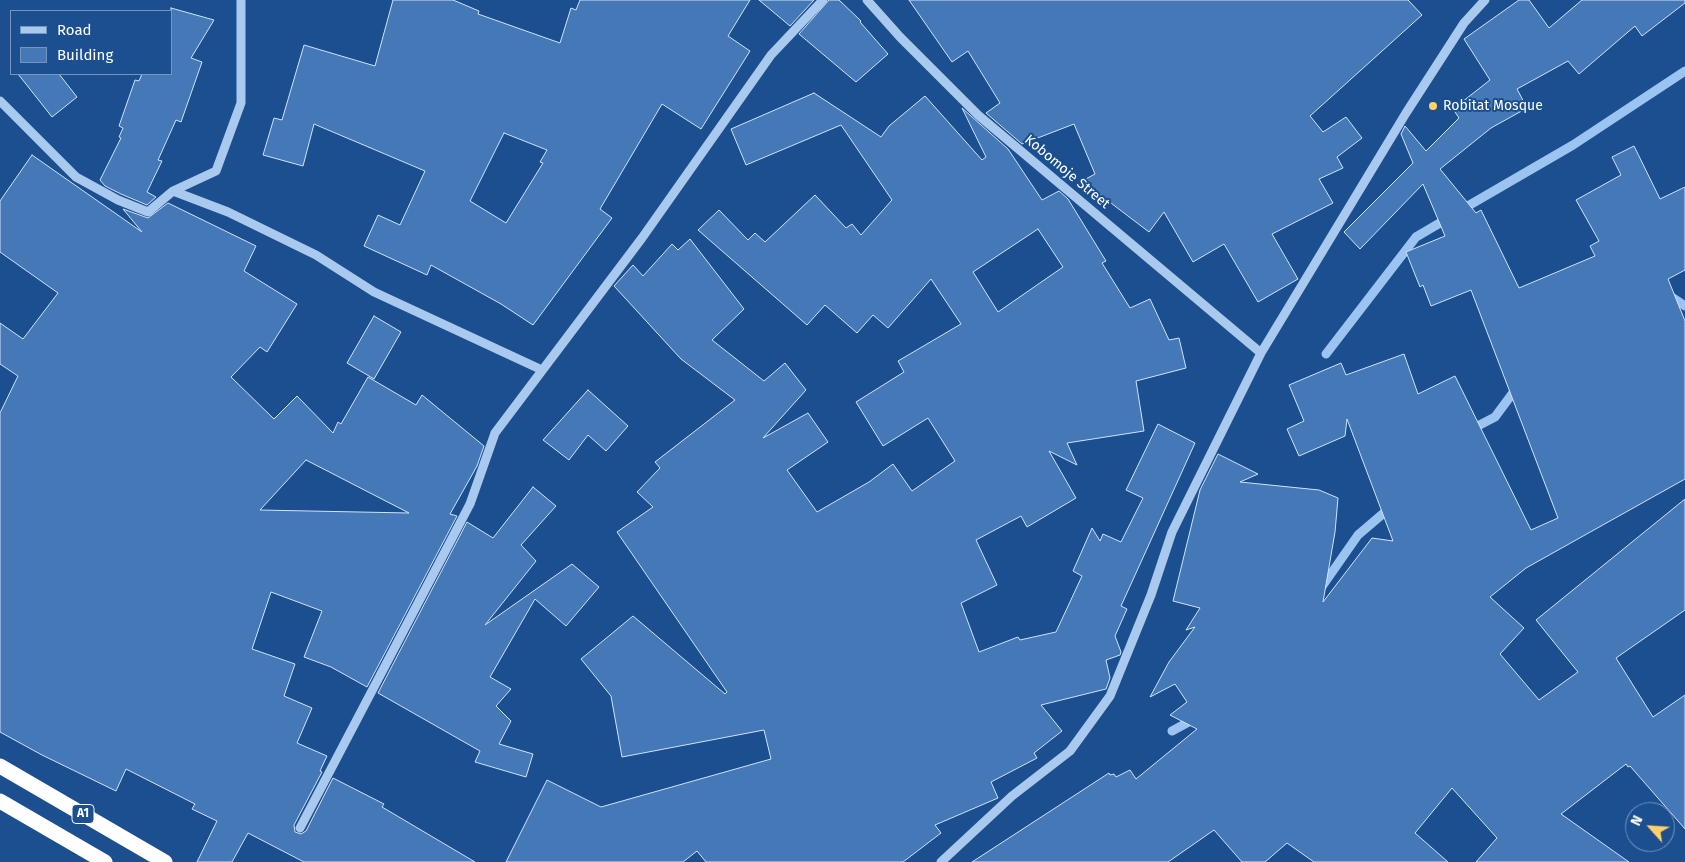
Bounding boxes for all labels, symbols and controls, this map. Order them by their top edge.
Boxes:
legend [10,10,172,75]
text: Road [57,21,92,39]
text: Building [57,46,113,64]
place label: Robitat Mosque [1443,98,1543,114]
marker: Robitat Mosque [1427,100,1439,112]
street label: Kobomoje Street [1021,131,1113,213]
north arrow [1625,802,1675,852]
road number: A1 [72,804,94,824]
text: N [1627,813,1647,829]

